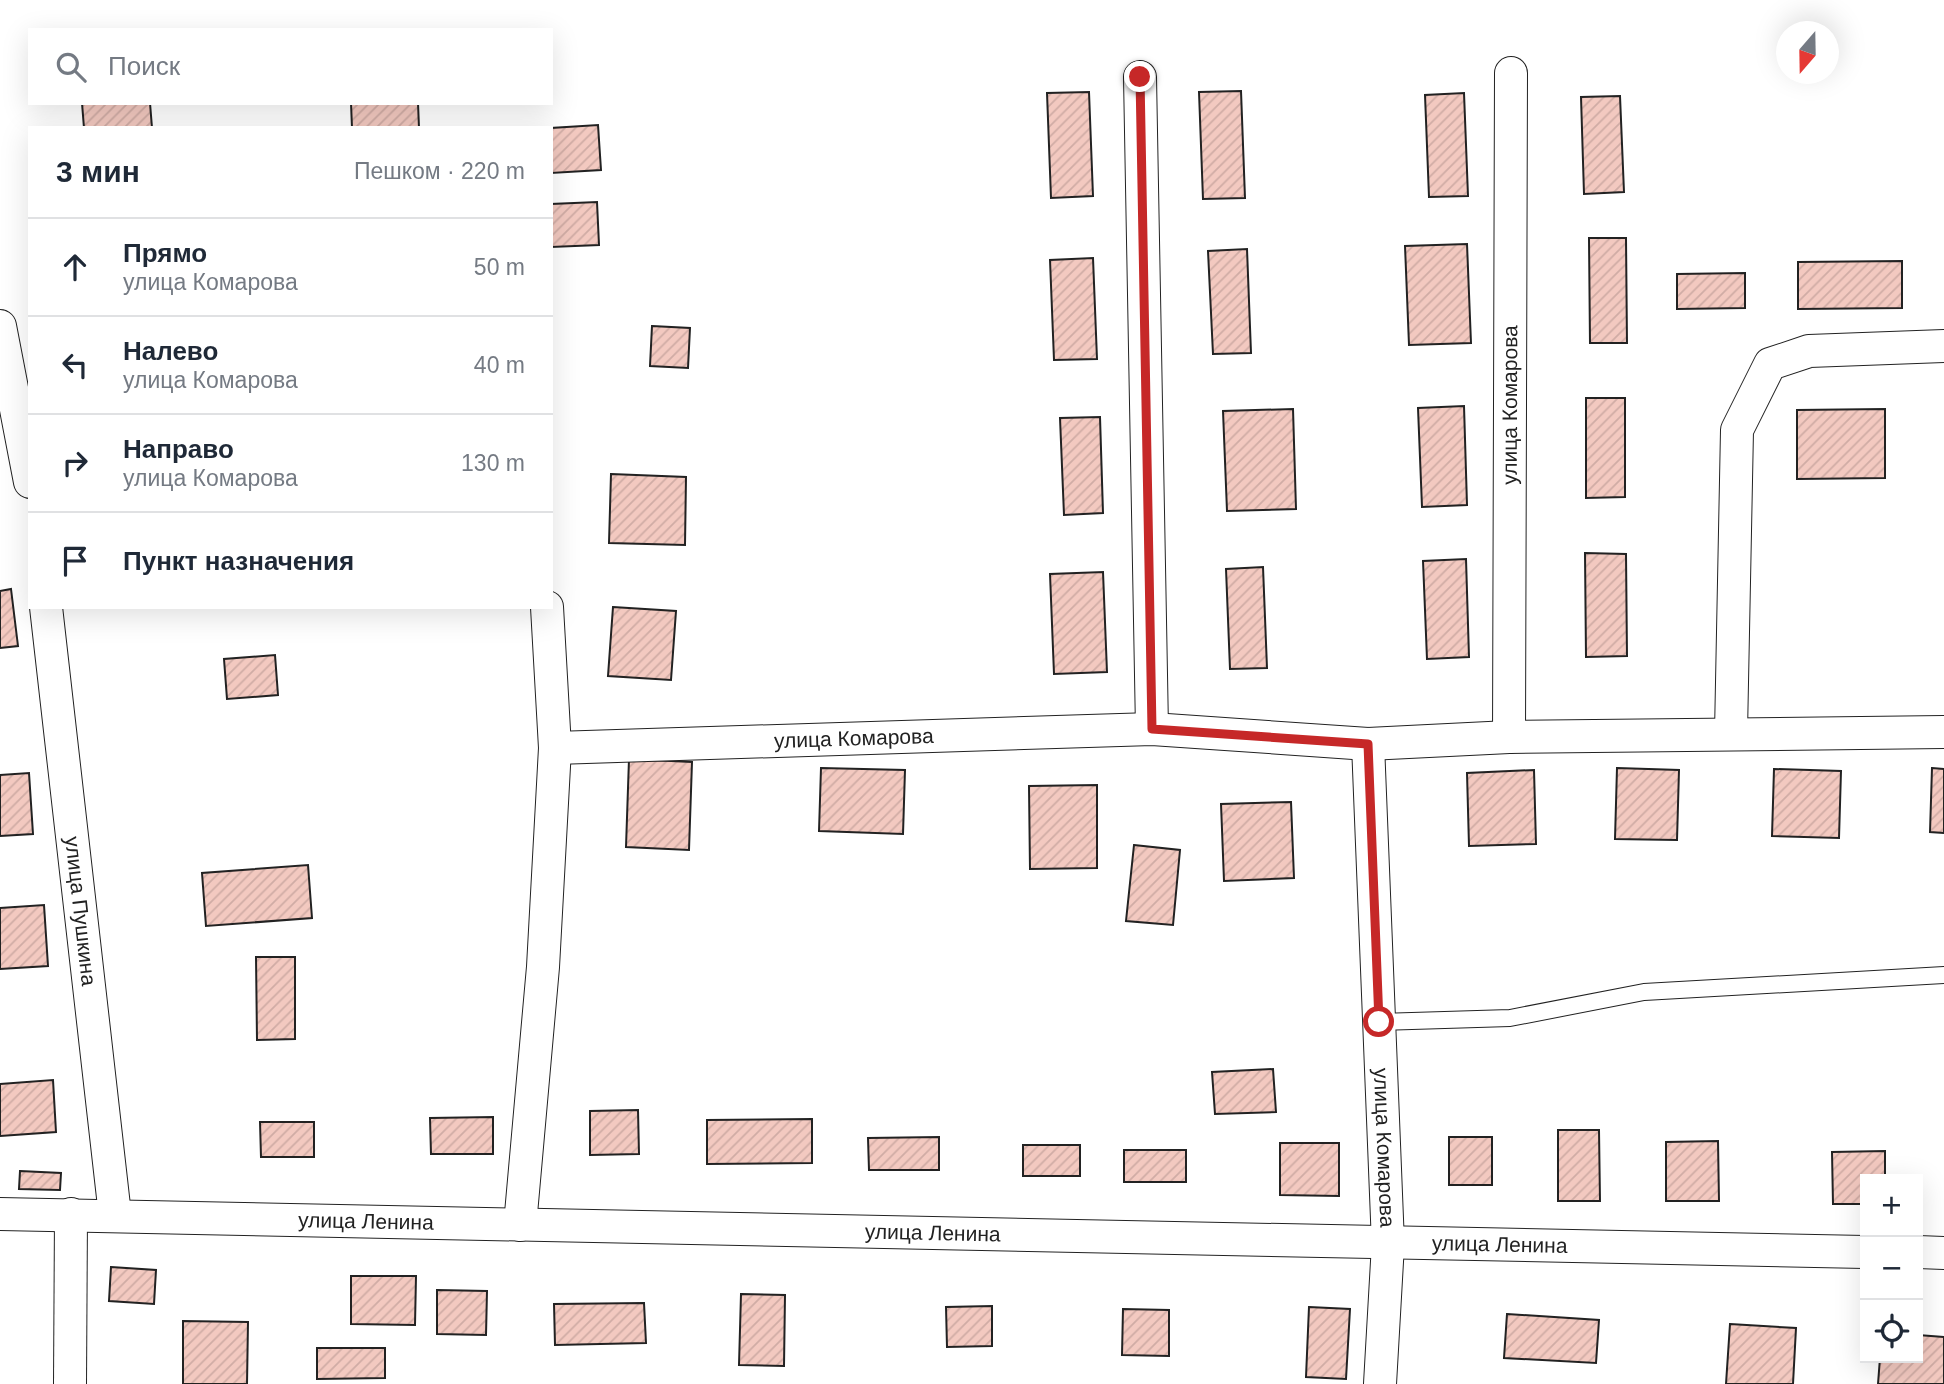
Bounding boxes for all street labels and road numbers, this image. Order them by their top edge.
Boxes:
street label: улица Комарова [1498,325,1521,485]
street label: улица Комарова [774,724,934,752]
street label: улица Пушкина [61,835,101,987]
street label: улица Комарова [1370,1067,1399,1228]
street label: улица Ленина [298,1208,434,1234]
street label: улица Ленина [865,1220,1001,1245]
street label: улица Ленина [1432,1231,1568,1257]

